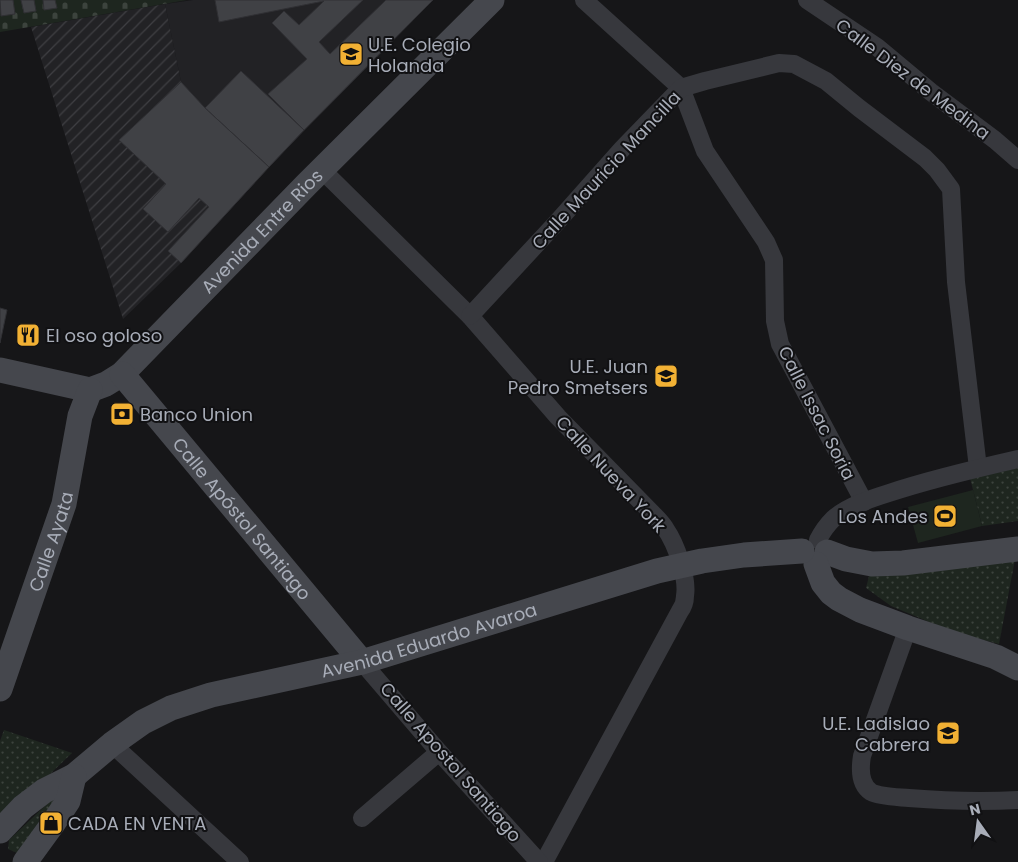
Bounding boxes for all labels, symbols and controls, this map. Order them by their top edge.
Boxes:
street label: Calle Diez de Medina [831,13,995,145]
place label: U.E. Colegio Holanda [368,32,471,78]
school or university icon: U.E. Colegio Holanda [338,41,364,67]
street label: Calle Mauricio Mancilla [526,85,686,255]
street label: Avenida Entre Rios [195,163,328,299]
restaurant icon: El oso goloso [15,322,41,348]
place label: El oso goloso [46,323,162,348]
street label: Calle Issac Soria [772,342,862,484]
place label: U.E. Juan Pedro Smetsers [508,354,648,400]
school or university icon: U.E. Juan Pedro Smetsers [653,363,679,389]
bank icon: Banco Union [109,401,135,427]
place label: Banco Union [140,402,253,427]
street label: Calle Nueva York [550,410,672,538]
street label: Calle Apóstol Santiago [167,432,317,605]
street label: Calle Ayata [22,490,78,595]
sports icon: Los Andes [932,503,958,529]
place label: Los Andes [838,504,928,529]
street label: Avenida Eduardo Avaroa [319,596,540,683]
street label: Calle Apostol Santiago [374,677,528,847]
place label: U.E. Ladislao Cabrera [822,711,930,757]
school or university icon: U.E. Ladislao Cabrera [935,720,961,746]
north arrow [953,797,1003,847]
text: N [967,798,982,820]
shop icon: CADA EN VENTA [38,810,64,836]
place label: CADA EN VENTA [68,811,206,836]

